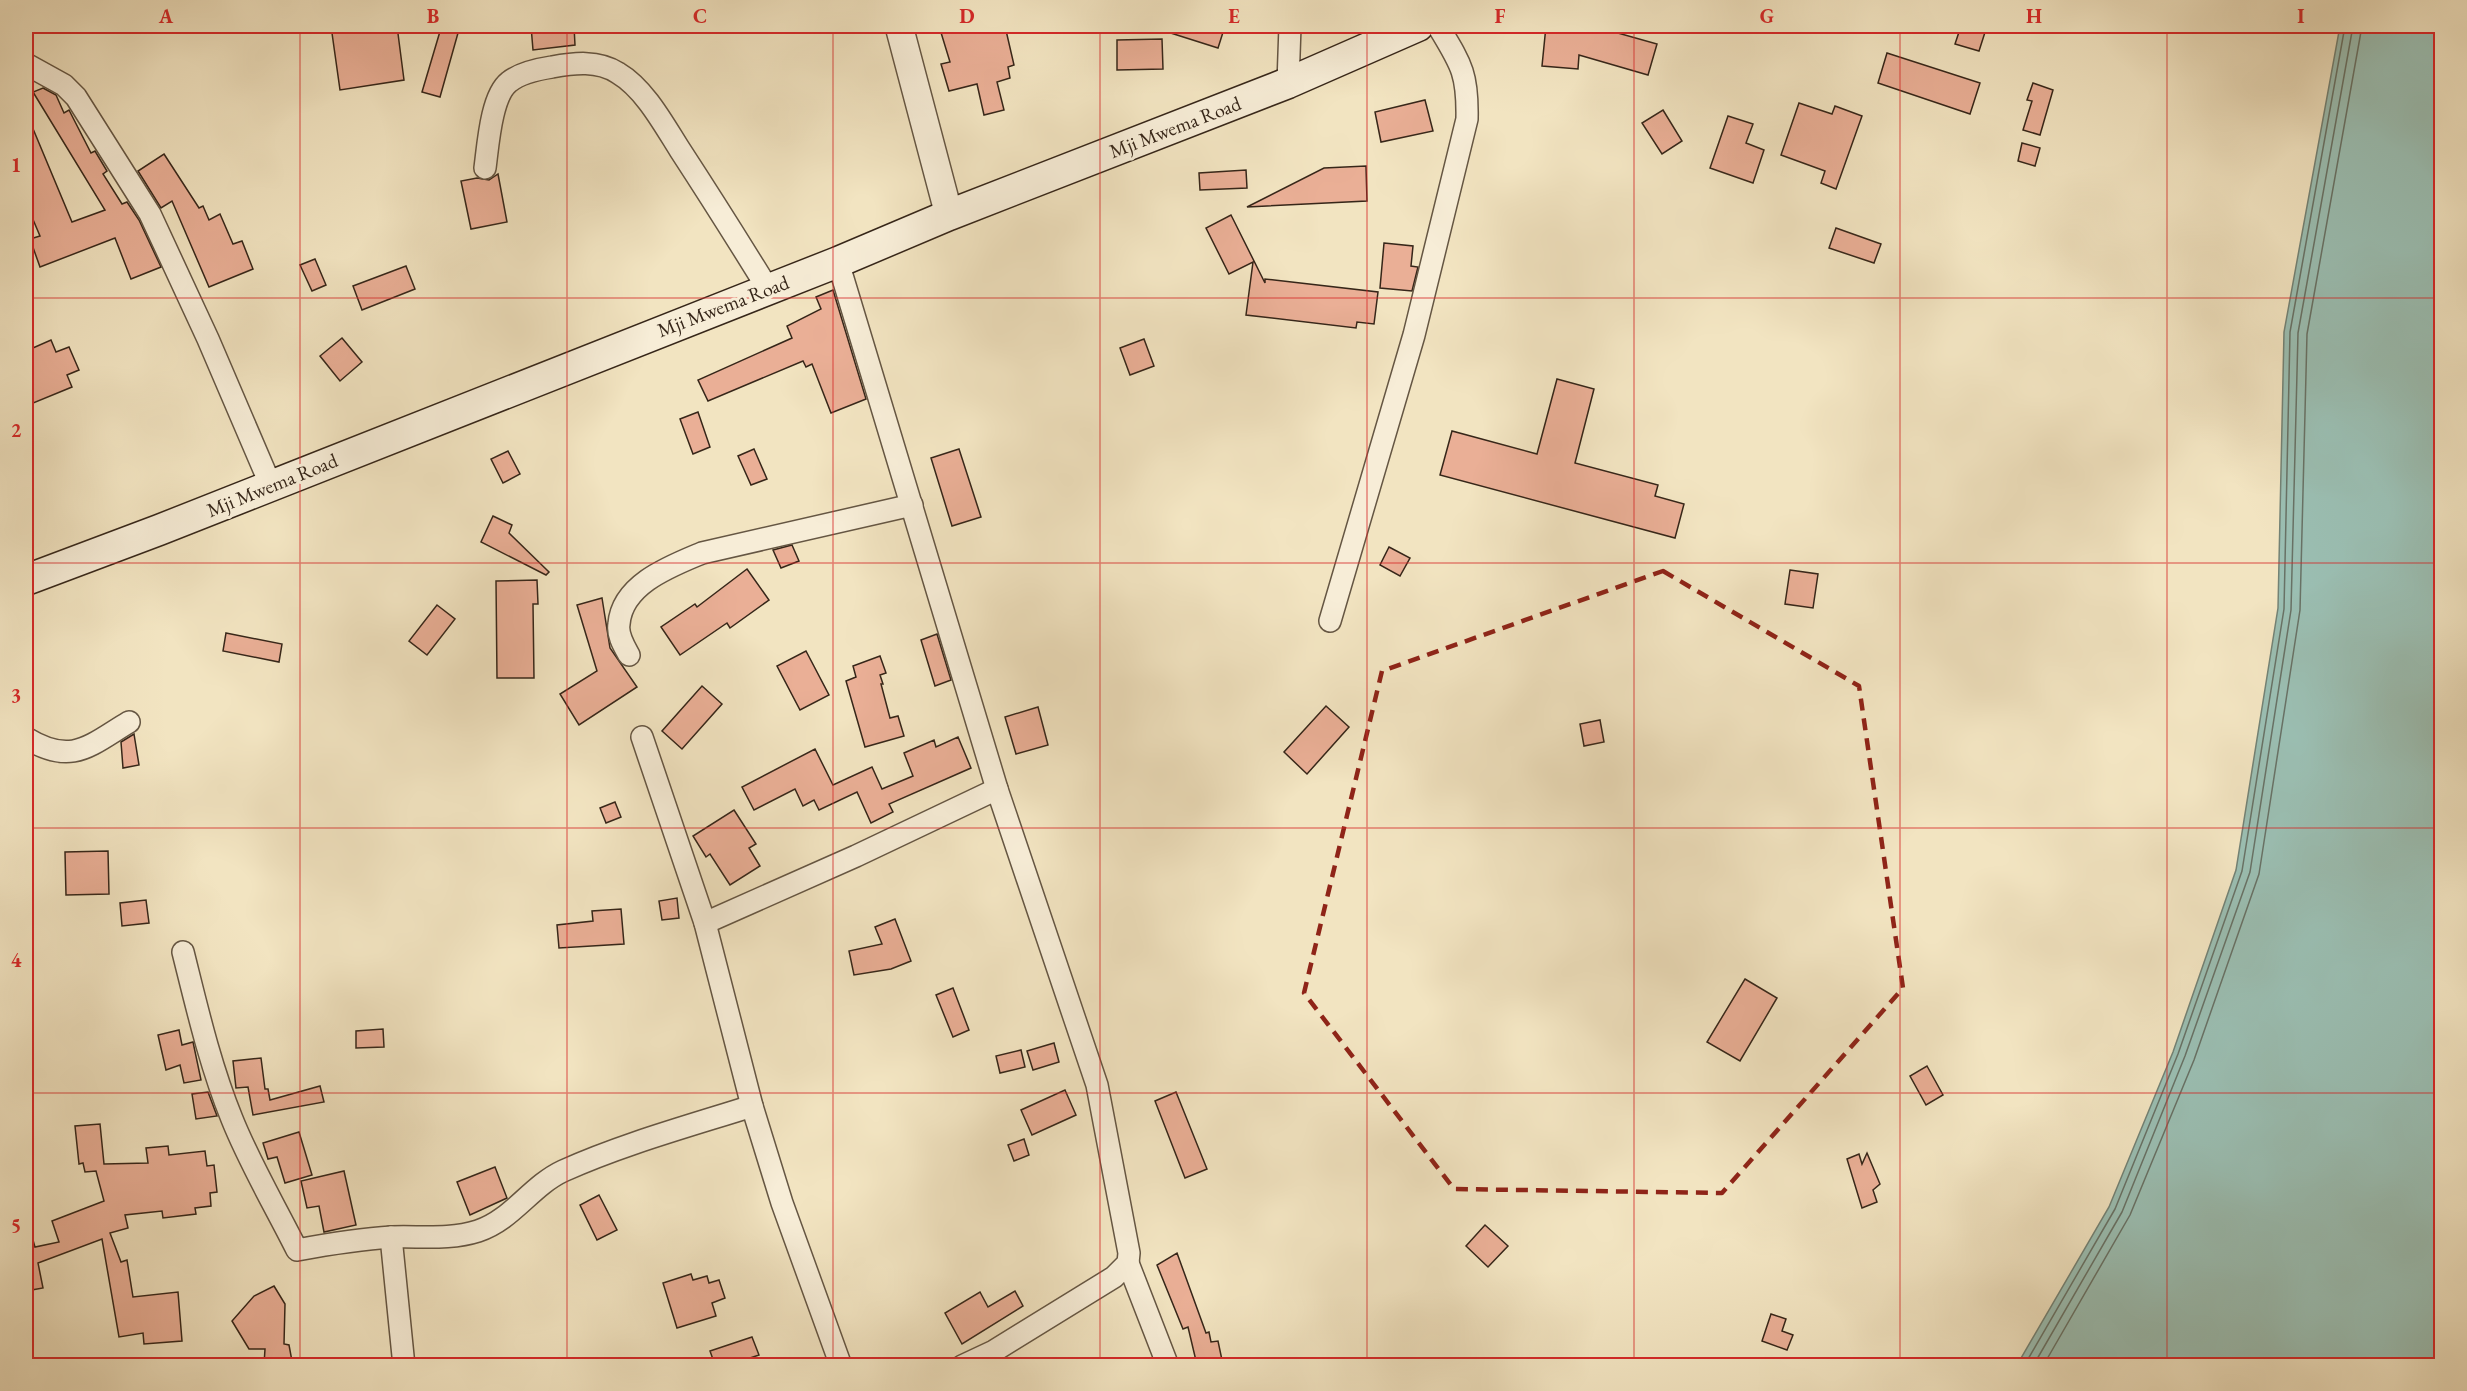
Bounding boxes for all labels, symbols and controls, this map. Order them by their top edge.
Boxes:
text: A [158,3,174,29]
text: B [427,3,439,29]
text: C [693,3,707,29]
text: D [959,3,975,29]
text: E [1228,3,1240,29]
text: F [1495,3,1506,29]
text: G [1760,3,1774,29]
text: H [2026,3,2042,29]
text: I [2297,3,2305,29]
street label: Mji Mwema Road [1105,90,1245,164]
text: 1 [11,152,21,178]
street label: Mji Mwema Road [653,269,793,343]
text: 2 [11,417,22,443]
street label: Mji Mwema Road [203,447,342,523]
text: 3 [11,682,21,708]
text: 4 [11,947,22,973]
text: 5 [11,1212,21,1238]

